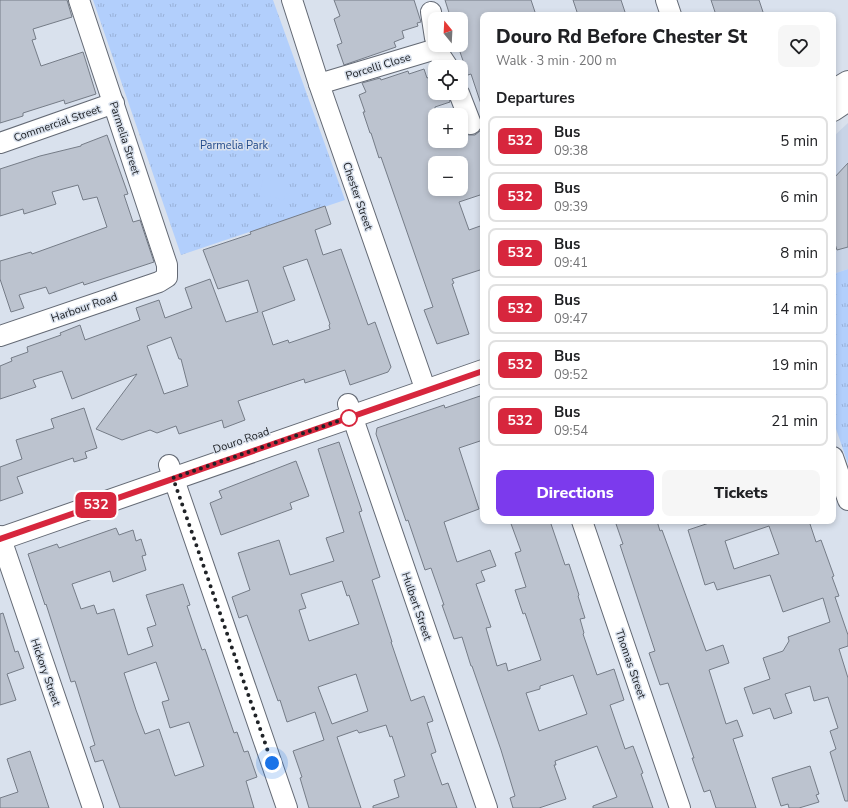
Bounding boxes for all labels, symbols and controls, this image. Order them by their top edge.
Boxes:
north arrow [428,12,468,52]
map controls [428,12,468,196]
text: Douro Rd Before Chester St [496,24,747,50]
button: heart [778,25,820,67]
street label: Porcelli Close [344,49,413,83]
text: Walk · 3 min · 200 m [496,52,617,70]
button: locate [428,60,468,100]
text: Departures [496,88,575,108]
street label: Parmelia Street [106,100,143,177]
street label: Commercial Street [12,101,103,145]
button: + [428,108,468,148]
text: Bus [554,122,580,142]
text: 532 [507,131,533,150]
text: 5 min [780,131,818,151]
park label: Parmelia Park [200,138,269,153]
text: 09:38 [554,142,588,160]
button: − [428,156,468,196]
street label: Chester Street [339,160,376,232]
text: Bus [554,178,580,198]
text: 532 [507,187,533,206]
text: 6 min [780,187,818,207]
text: 09:39 [554,198,588,216]
text: Bus [554,234,580,254]
text: 532 [507,243,533,262]
text: 8 min [780,243,818,263]
text: 09:41 [554,254,588,272]
street label: Harbour Road [49,289,119,326]
text: Bus [554,290,580,310]
text: 532 [507,299,533,318]
text: 14 min [771,299,818,319]
text: 09:47 [554,310,588,328]
text: Bus [554,346,580,366]
text: 532 [507,355,533,374]
text: 19 min [771,355,818,375]
text: 09:52 [554,366,588,384]
text: Bus [554,402,580,422]
unlabelled marker [340,409,358,427]
text: 532 [507,411,533,430]
text: 21 min [771,411,818,431]
text: 09:54 [554,422,588,440]
street label: Douro Road [211,424,271,457]
button: Directions [496,470,654,516]
button: Tickets [662,470,820,516]
line badge: 532 [73,492,119,518]
text: 532 [83,495,109,514]
street label: Hulbert Street [398,570,435,642]
street label: Thomas Street [612,628,649,701]
street label: Hickory Street [27,637,64,708]
your location [262,753,282,773]

